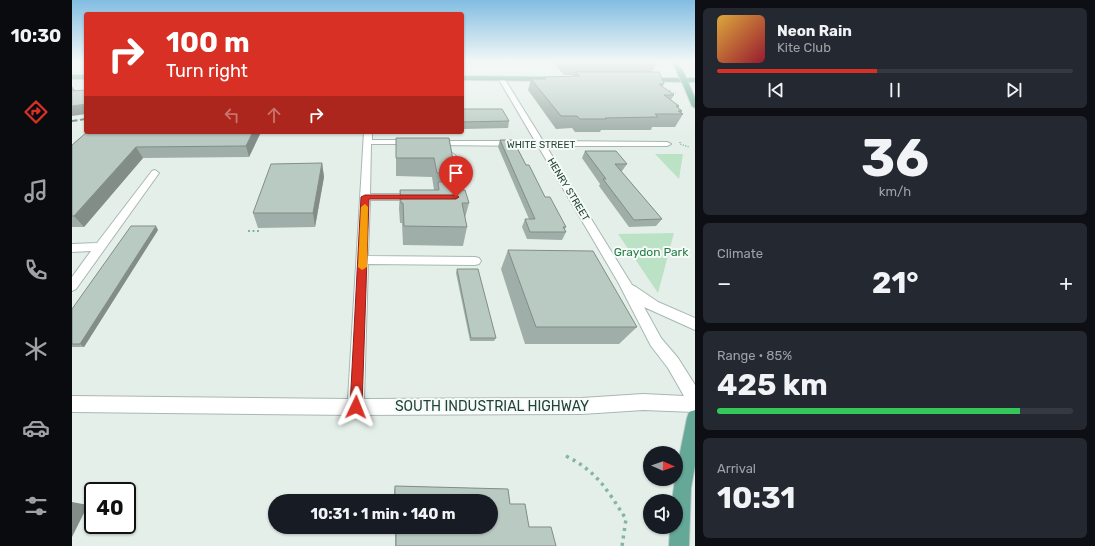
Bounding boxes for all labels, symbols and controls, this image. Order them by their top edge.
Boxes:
text: Neon Rain [777,22,852,40]
text: 10:30 [11,25,61,47]
text: 100 m [166,26,250,59]
icon: right [100,28,152,80]
text: Kite Club [777,40,831,55]
text: Turn right [166,60,248,82]
icon: previous [765,79,787,101]
icon: pause [884,79,906,101]
icon: next [1003,79,1025,101]
icon: directions [22,98,50,126]
icon: left [221,104,243,126]
icon: ahead [263,104,285,126]
icon: right [305,104,327,126]
text: 36 [861,127,929,189]
street label: WHITE STREET [507,139,575,151]
pin [439,156,473,197]
street label: HENRY STREET [545,156,592,223]
icon: arrive [445,162,467,184]
icon: music [22,177,50,205]
text: km/h [879,184,911,199]
park label: Graydon Park [614,245,689,259]
text: Climate [717,246,763,261]
icon: phone [22,256,50,284]
text: 21° [872,265,919,301]
text: − [717,270,731,297]
text: + [1059,270,1073,297]
icon: climate [22,335,50,363]
text: Range · 85% [717,348,792,363]
text: 425 km [717,367,828,403]
position arrow [335,386,377,428]
street label: SOUTH INDUSTRIAL HIGHWAY [395,398,589,415]
icon: car [22,414,50,442]
north arrow [643,446,683,486]
map controls [643,446,683,534]
text: Arrival [717,461,756,476]
text: 10:31 [717,480,795,516]
speed limit sign: 40 [84,482,136,534]
icon: filters [22,492,50,520]
button: sound [643,494,683,534]
text: 10:31 · 1 min · 140 m [310,505,456,523]

